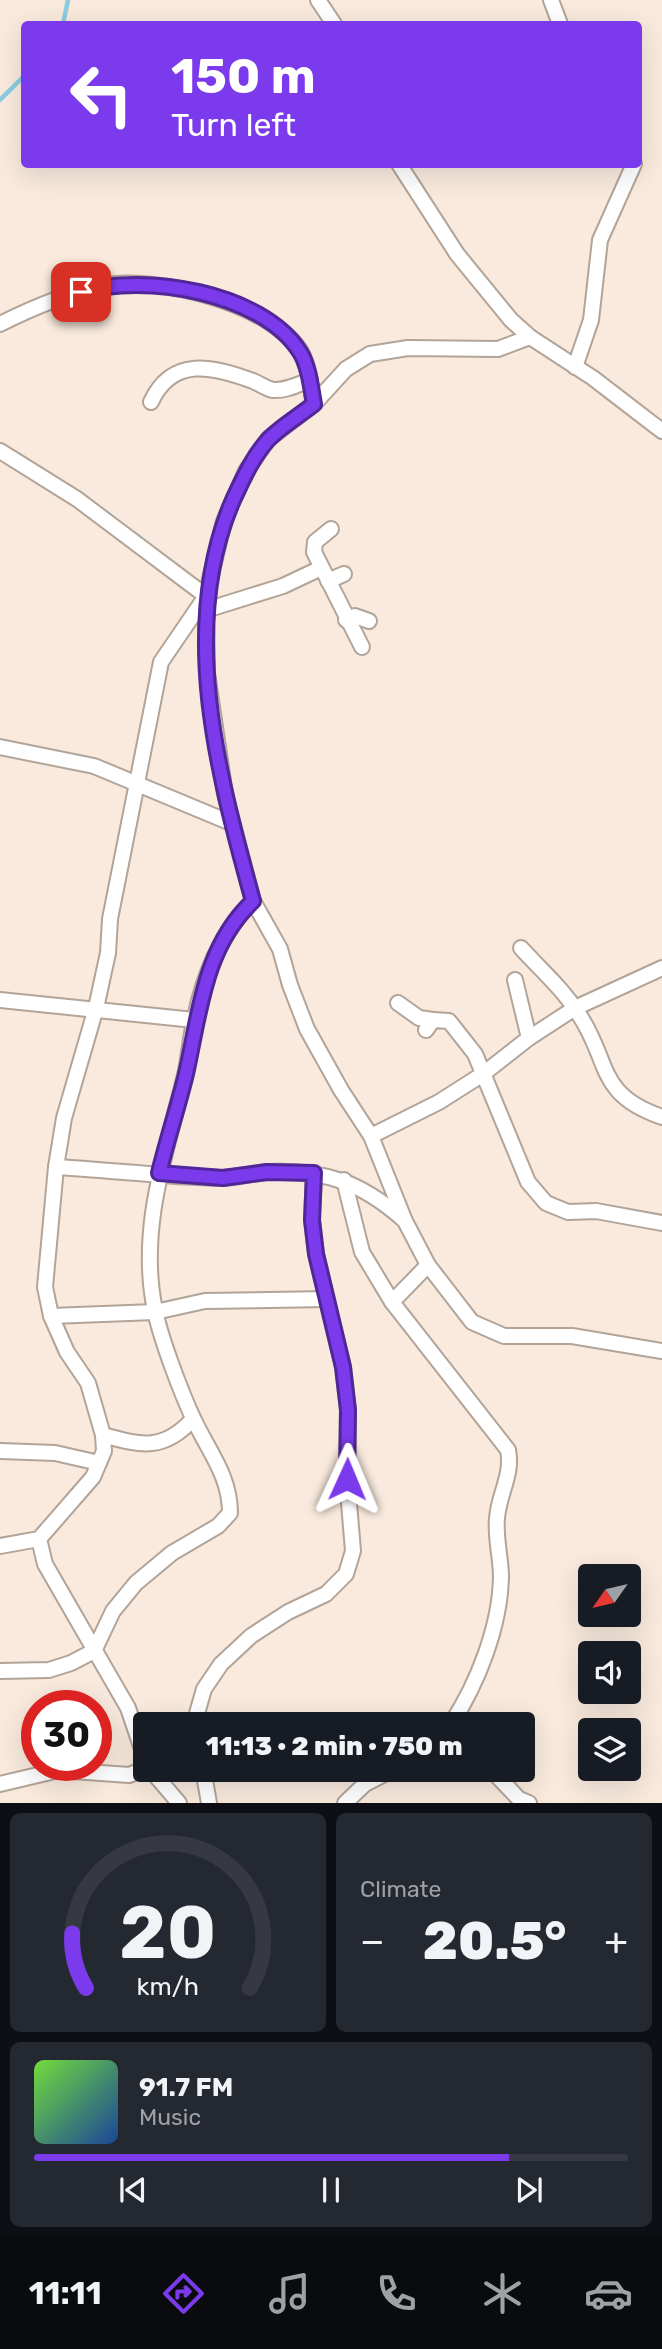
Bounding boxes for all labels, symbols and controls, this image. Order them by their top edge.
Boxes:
text: 150 m [171,47,316,105]
icon: left [56,49,147,140]
text: Turn left [171,106,296,144]
pin [51,262,111,322]
icon: arrive [62,273,100,311]
position arrow [310,1442,384,1516]
north arrow [578,1564,640,1628]
map controls [578,1564,641,1781]
button: sound [578,1641,641,1704]
speed limit sign: 30 [21,1690,112,1781]
button: layers [578,1718,641,1781]
text: 11:13 · 2 min · 750 m [205,1731,463,1762]
text: Climate [360,1875,441,1903]
text: 20 [120,1891,216,1977]
text: 20.5° [423,1910,566,1972]
text: − [360,1918,385,1964]
text: + [604,1918,628,1964]
text: km/h [137,1972,199,2001]
text: 91.7 FM [139,2072,233,2103]
text: Music [139,2103,201,2131]
icon: previous [114,2171,152,2209]
icon: pause [312,2171,350,2209]
icon: next [510,2171,548,2209]
icon: directions [159,2269,208,2318]
icon: music [265,2269,314,2318]
icon: phone [372,2269,421,2318]
icon: climate [478,2269,527,2318]
icon: car [584,2269,633,2318]
text: 11:11 [29,2274,102,2312]

